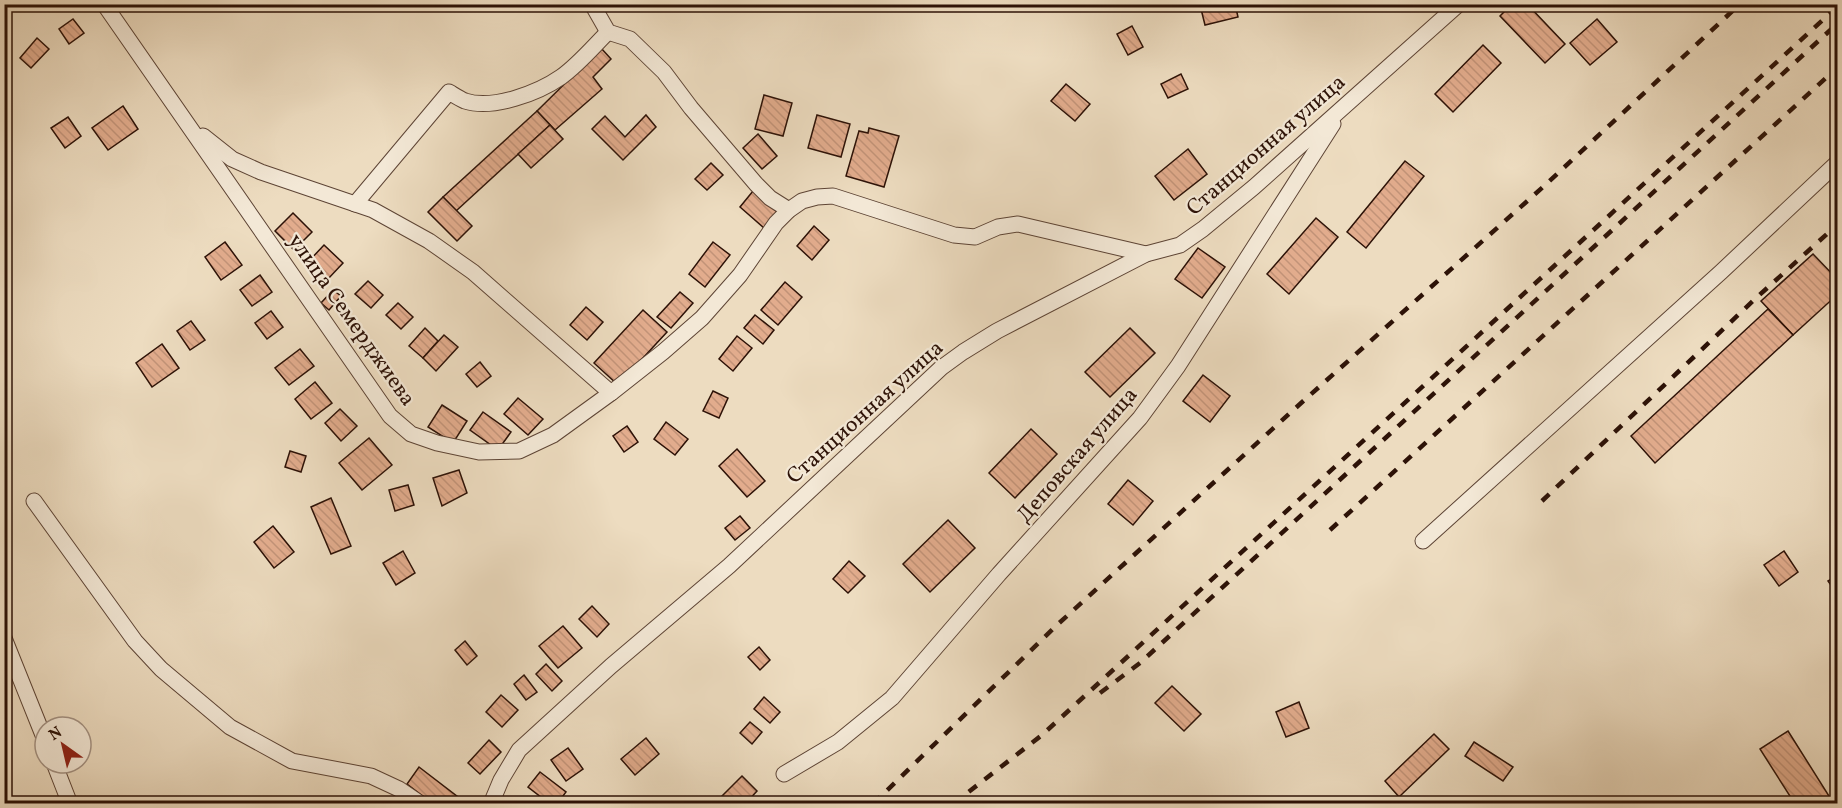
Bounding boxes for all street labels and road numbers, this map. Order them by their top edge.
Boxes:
street label: Станционная улица [1180,68,1353,224]
street label: улица Семерджиева [280,228,422,413]
street label: Станционная улица [780,334,951,492]
street label: Деповская улица [1010,381,1146,530]

